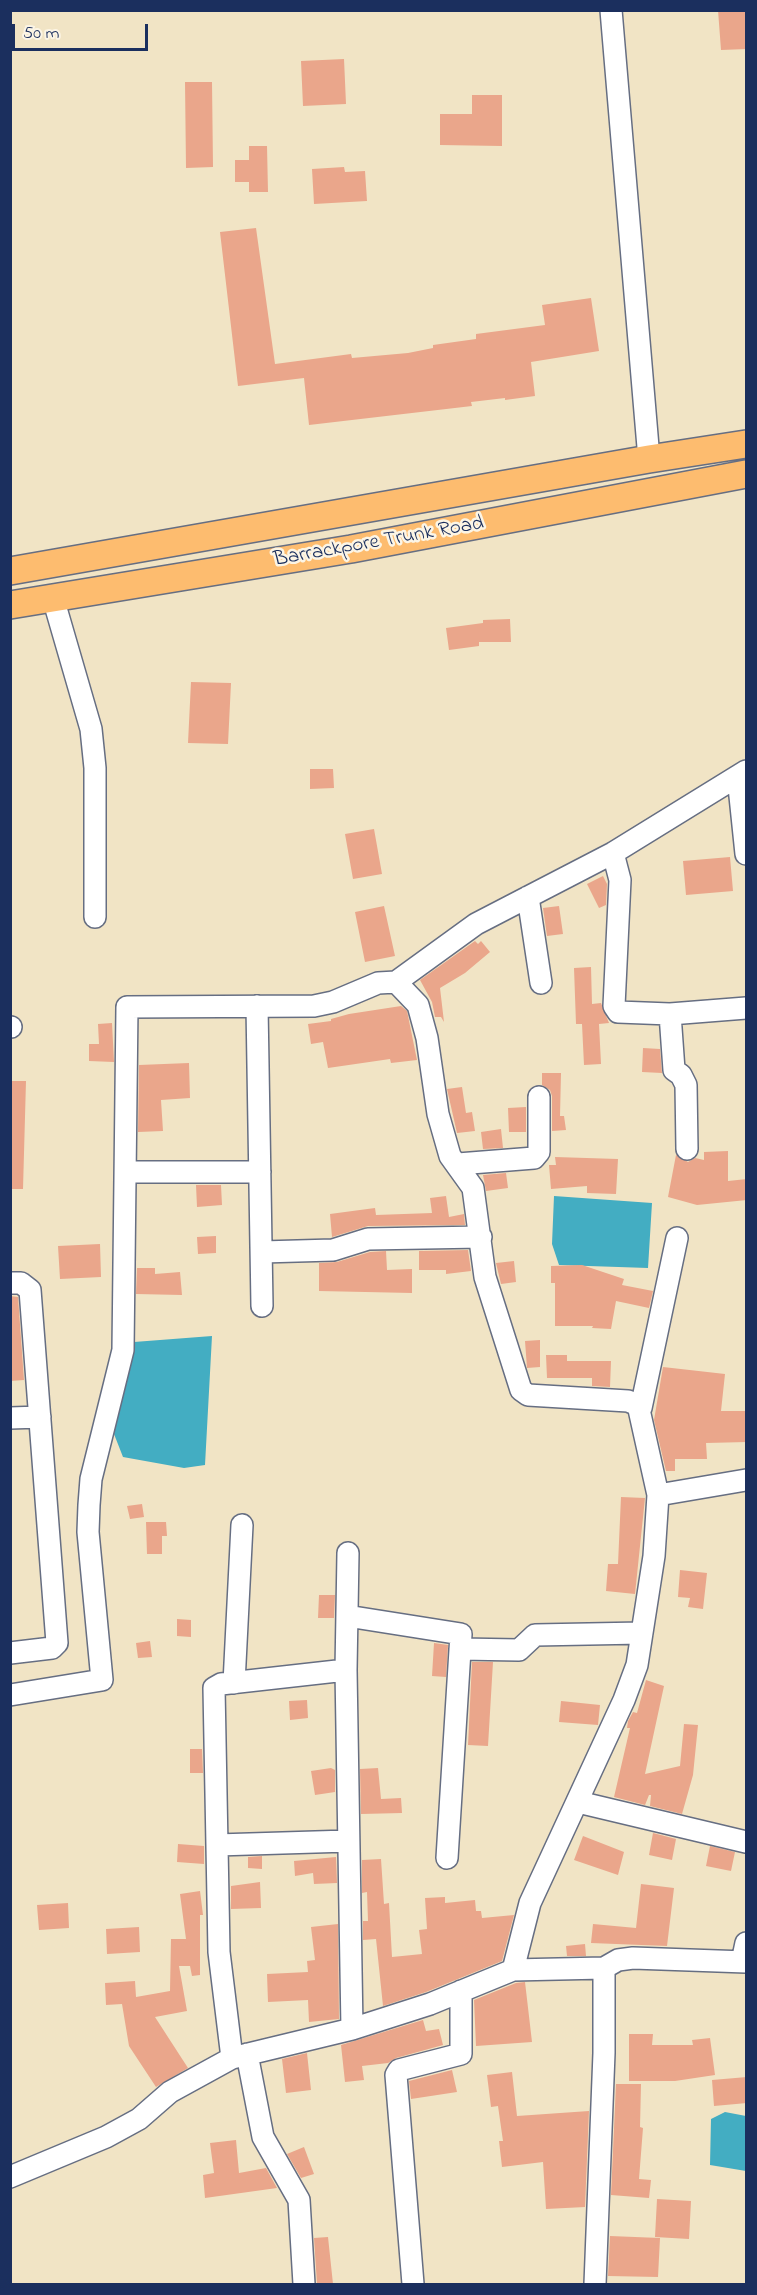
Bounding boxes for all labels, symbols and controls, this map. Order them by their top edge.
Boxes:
scale bar [15,12,152,50]
text: 50 m [23,21,60,47]
street label: Barrackpore Trunk Road [272,512,486,574]

